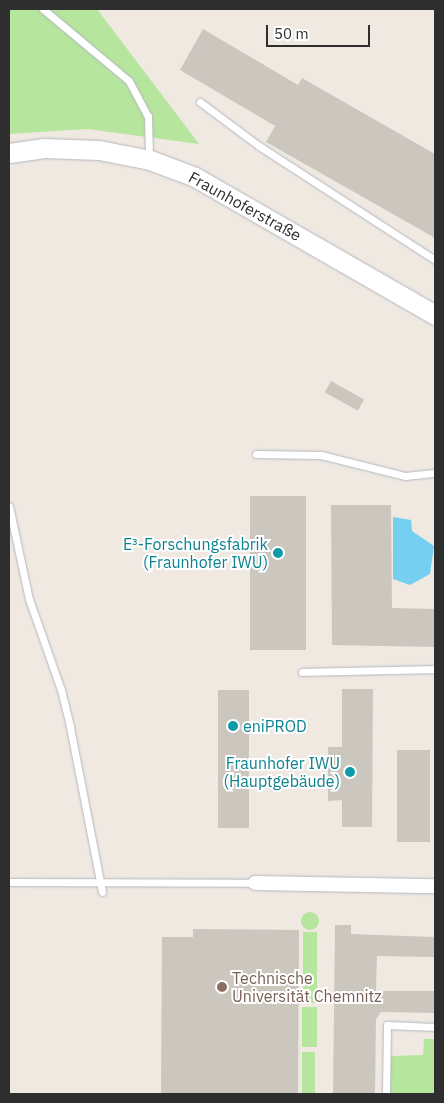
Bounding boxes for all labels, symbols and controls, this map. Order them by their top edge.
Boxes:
scale bar [269,15,373,47]
text: 50 m [274,24,309,43]
street label: Fraunhoferstraße [185,167,305,245]
place label: E³-Forschungsfabrik (Fraunhofer IWU) [123,534,268,572]
marker: E³-Forschungsfabrik (Fraunhofer IWU) [272,547,284,559]
place label: eniPROD [243,716,307,736]
marker: eniPROD [227,720,239,732]
place label: Fraunhofer IWU (Hauptgebäude) [224,753,340,791]
marker: Fraunhofer IWU (Hauptgebäude) [344,766,356,778]
place label: Technische Universität Chemnitz [232,968,382,1006]
marker: Technische Universität Chemnitz [216,981,228,993]

